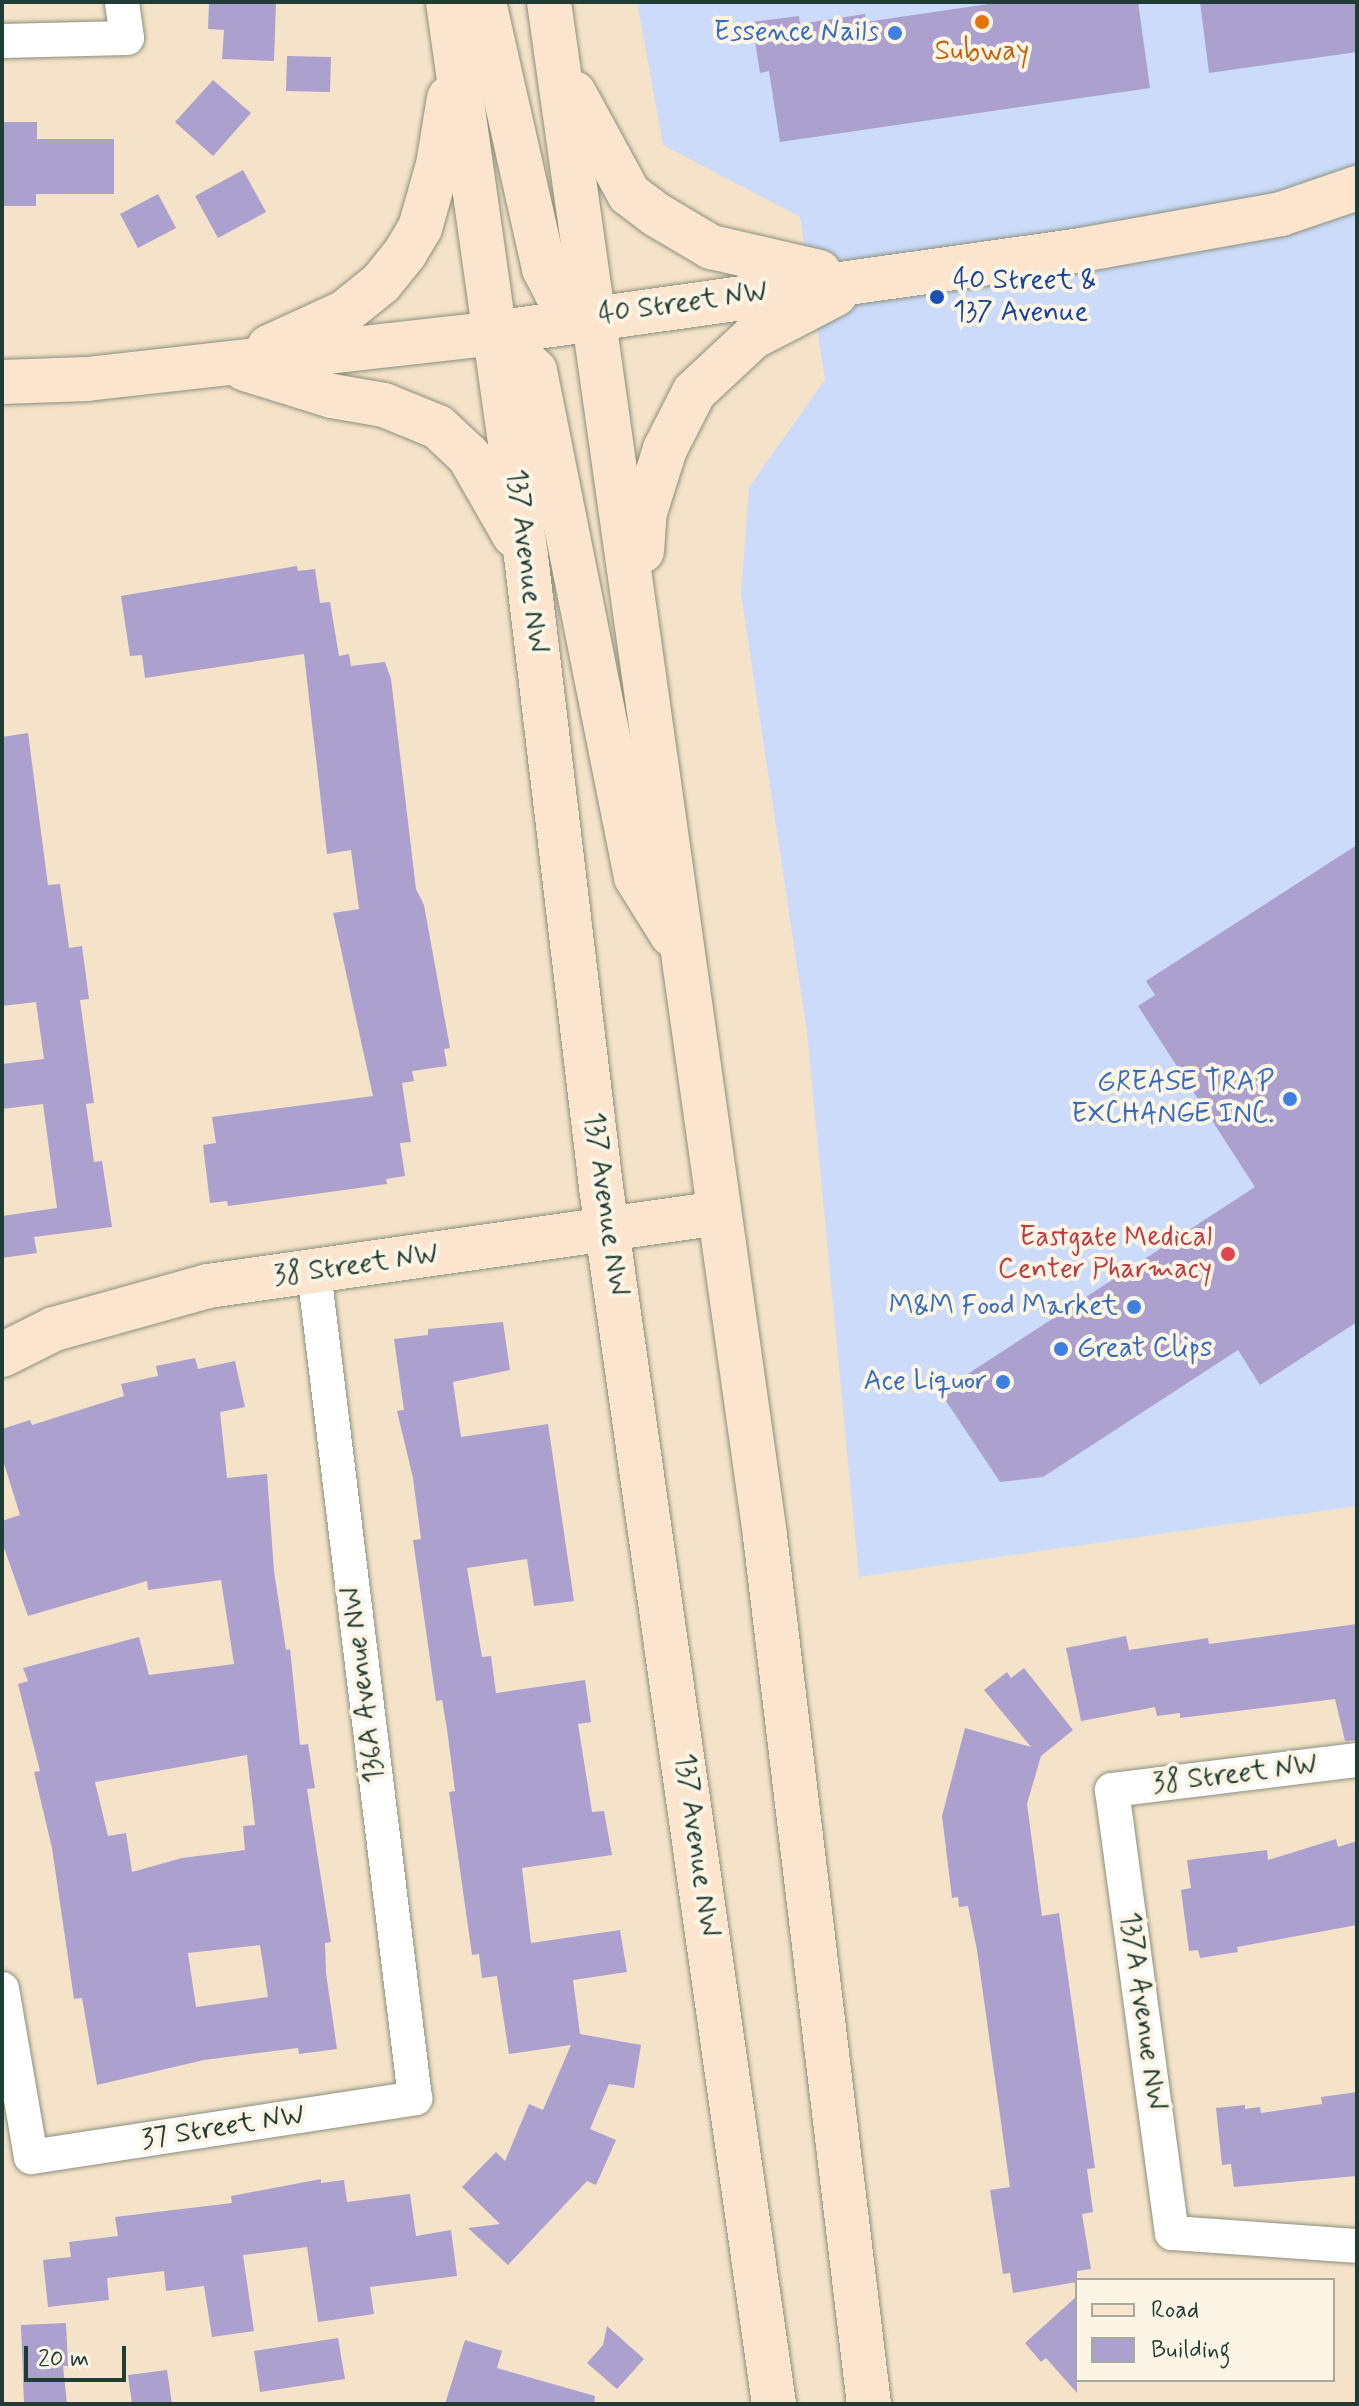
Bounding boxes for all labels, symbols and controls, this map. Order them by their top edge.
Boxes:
marker: Subway [973,13,991,31]
place label: Essence Nails [715,16,879,50]
marker: Essence Nails [886,24,904,42]
place label: Subway [935,35,1029,69]
place label: 40 Street & 137 Avenue [953,264,1097,330]
street label: 40 Street NW [597,276,769,332]
marker: 40 Street & 137 Avenue [928,288,946,306]
street label: 137 Avenue NW [498,467,554,655]
place label: GREASE TRAP EXCHANGE INC. [1071,1066,1274,1132]
marker: GREASE TRAP EXCHANGE INC. [1281,1090,1299,1108]
street label: 137 Avenue NW [576,1110,634,1298]
place label: Eastgate Medical Center Pharmacy [998,1221,1212,1287]
street label: 38 Street NW [272,1238,440,1294]
marker: Eastgate Medical Center Pharmacy [1219,1245,1237,1263]
place label: M&M Food Market [893,1290,1118,1324]
marker: M&M Food Market [1125,1298,1143,1316]
place label: Great Clips [1077,1332,1212,1366]
marker: Great Clips [1052,1340,1070,1358]
place label: Ace Liquor [865,1365,987,1399]
marker: Ace Liquor [994,1373,1012,1391]
street label: 136A Avenue NW [335,1583,393,1787]
street label: 38 Street NW [1151,1748,1319,1802]
street label: 137 Avenue NW [667,1751,725,1939]
street label: 137A Avenue NW [1111,1908,1173,2114]
street label: 37 Street NW [139,2099,307,2157]
legend [1075,2278,1335,2382]
text: Road [1151,2295,1199,2326]
scale bar [28,2330,130,2380]
text: Building [1151,2335,1231,2366]
text: 20 m [38,2344,89,2375]

